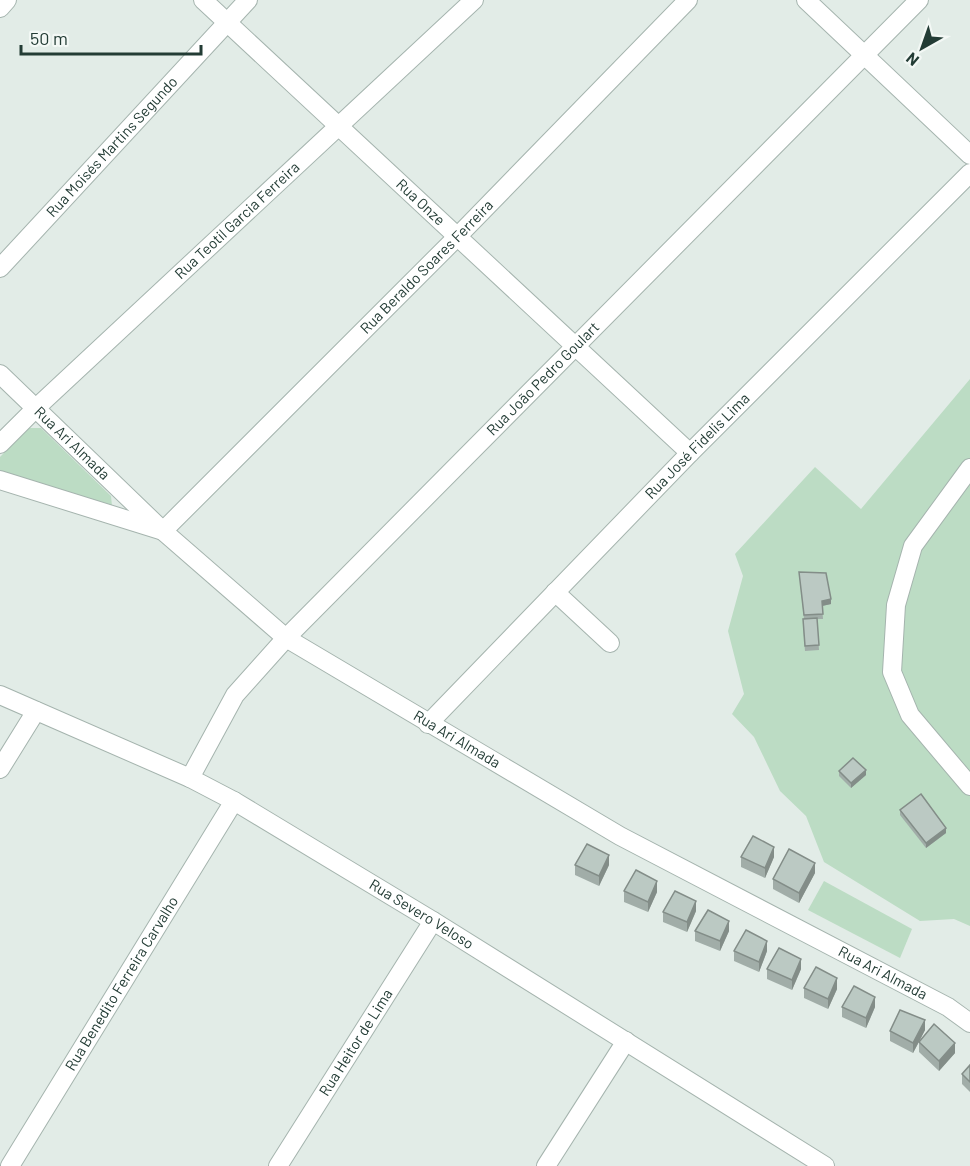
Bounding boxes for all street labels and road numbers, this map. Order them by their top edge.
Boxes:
street label: Rua Moisés Martins Segundo [42,72,181,220]
street label: Rua Teotil Garcia Ferreira [171,157,303,282]
street label: Rua Onze [393,175,449,229]
street label: Rua Beraldo Soares Ferreira [356,196,496,337]
street label: Rua João Pedro Goulart [482,318,603,439]
street label: Rua José Fidelis Lima [641,389,753,502]
street label: Rua Ari Almada [31,402,114,483]
street label: Rua Ari Almada [411,706,504,771]
street label: Rua Severo Veloso [366,875,477,952]
street label: Rua Benedito Ferreira Carvalho [61,893,181,1074]
street label: Rua Ari Almada [836,942,931,1003]
street label: Rua Heitor de Lima [315,985,396,1099]

